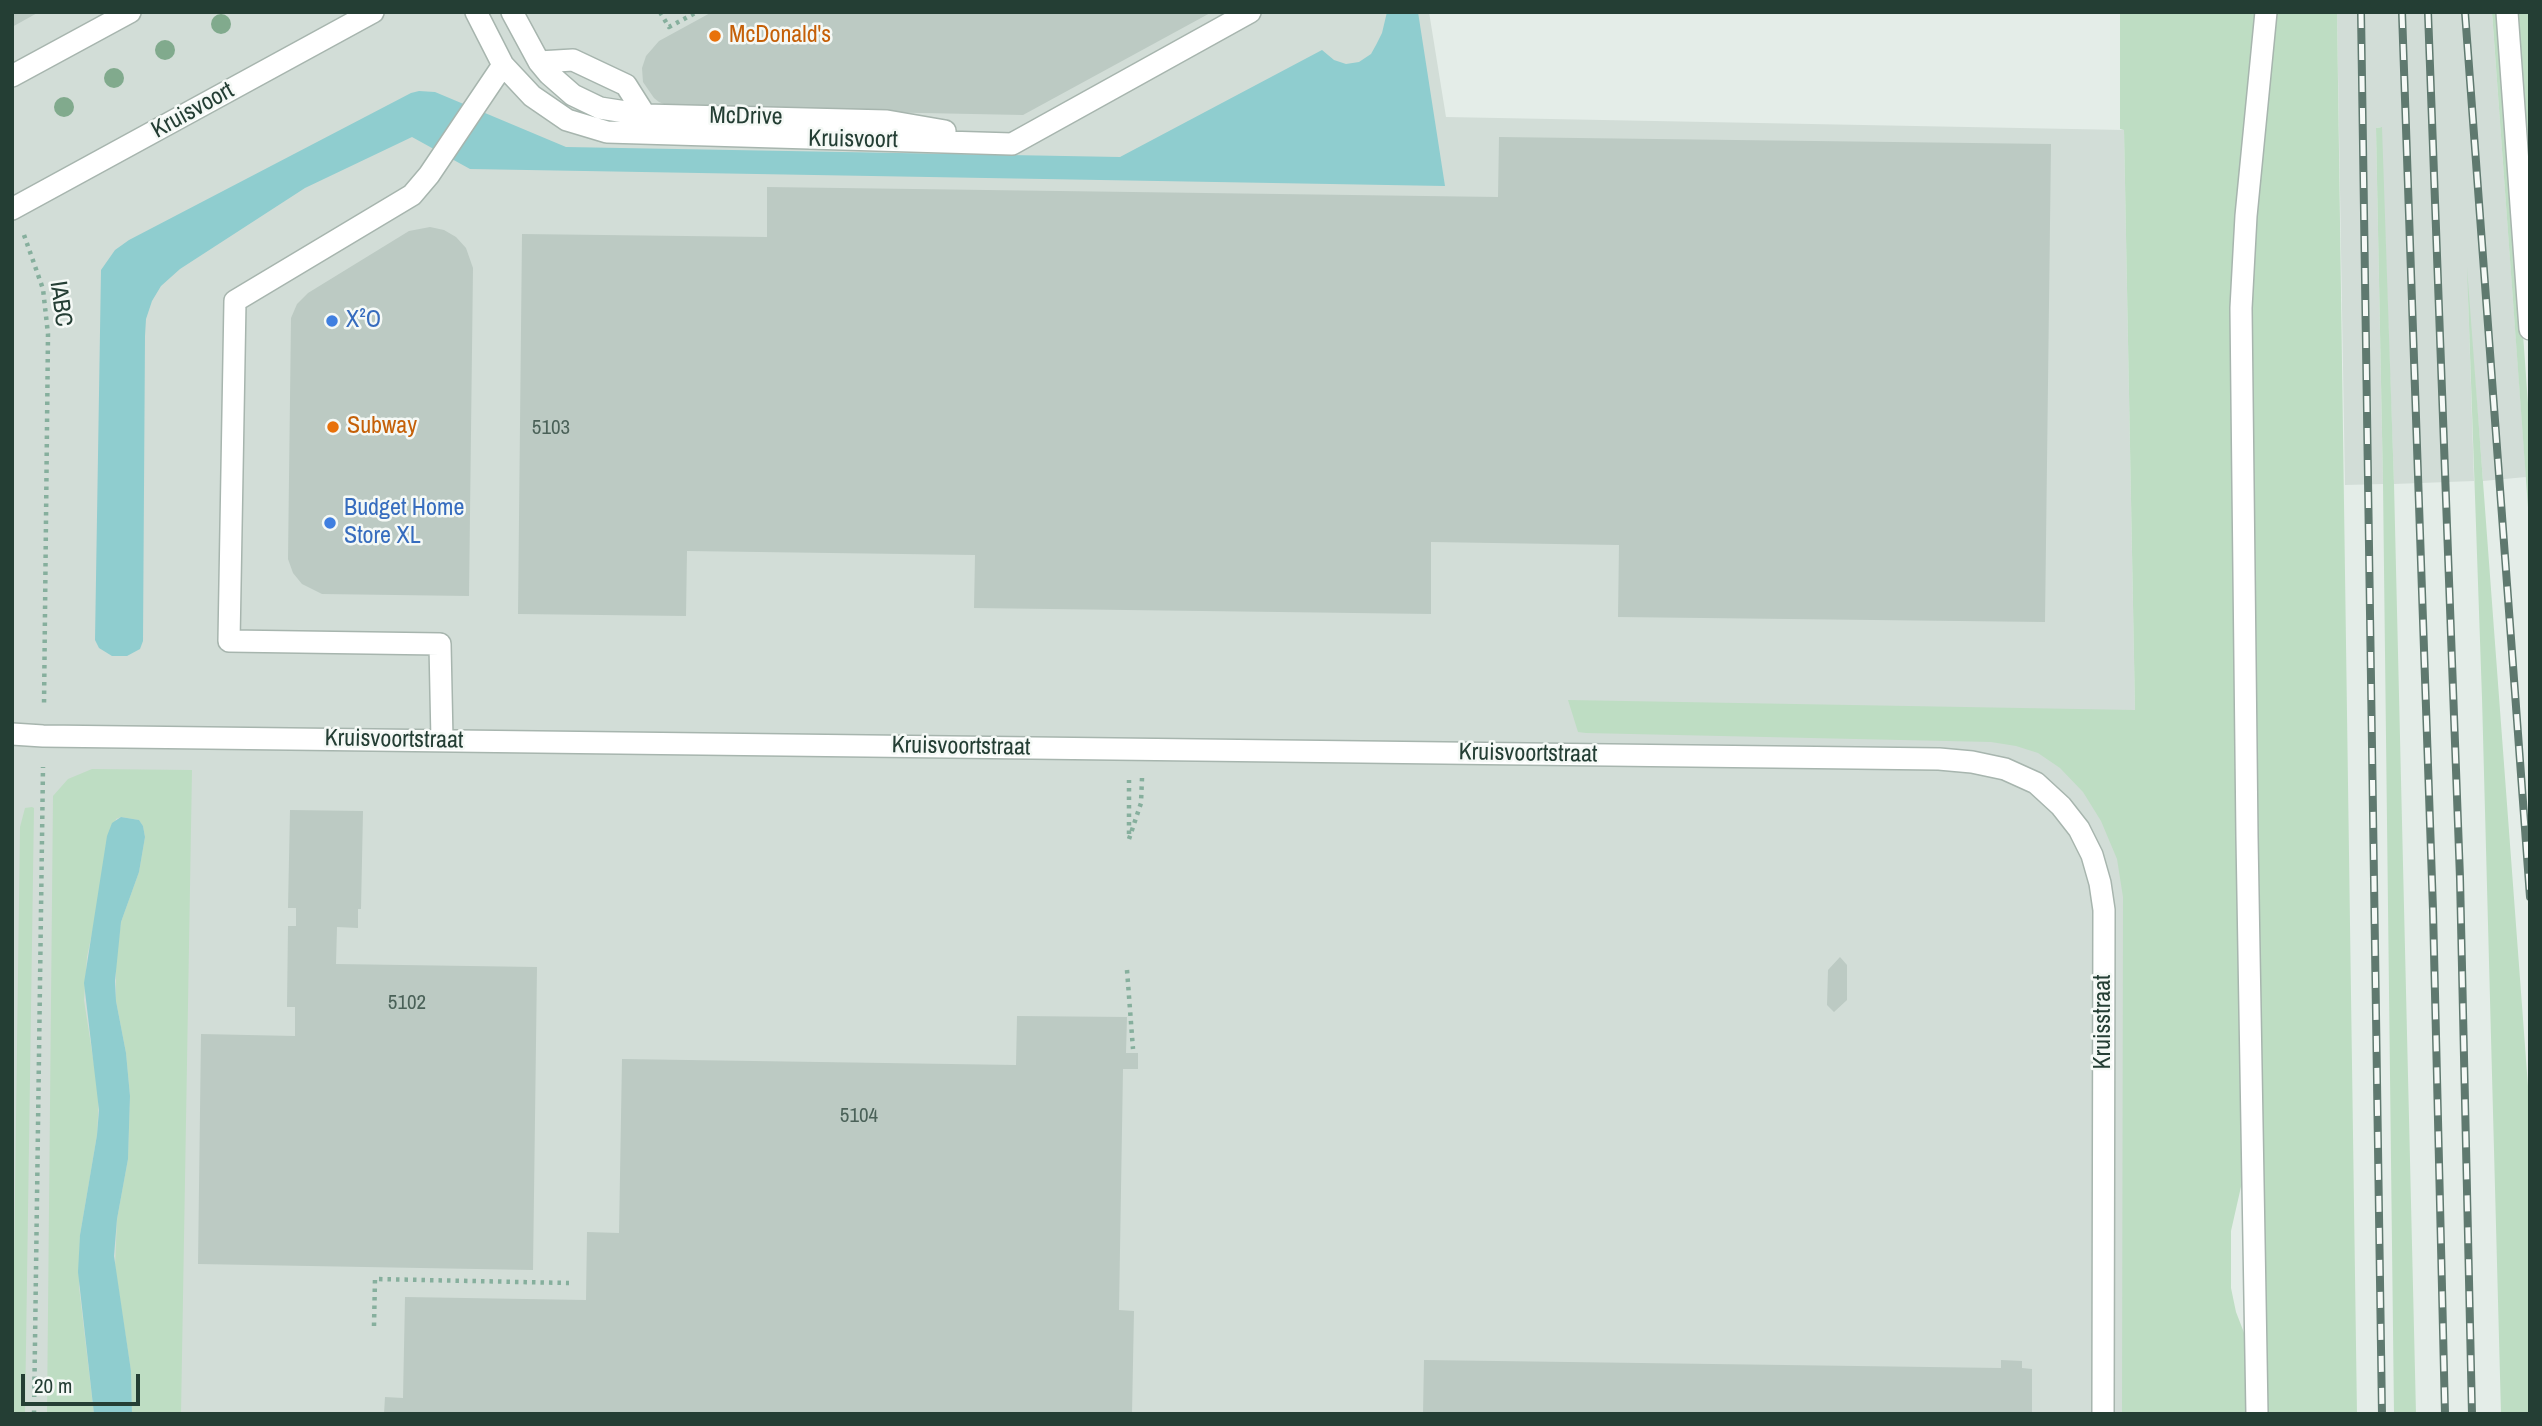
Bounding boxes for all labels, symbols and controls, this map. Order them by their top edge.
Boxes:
place label: McDonald's [729,22,831,50]
marker: McDonald's [707,28,723,44]
street label: Kruisvoort [147,77,239,145]
street label: McDrive [709,102,783,132]
street label: Kruisvoort [808,125,898,155]
street label: IABC [43,279,77,329]
place label: X²O [346,307,381,335]
marker: X²O [324,313,340,329]
place label: Subway [347,413,417,441]
house number: 5103 [532,415,570,441]
marker: Subway [325,419,341,435]
place label: Budget Home Store XL [344,495,464,551]
marker: Budget Home Store XL [322,515,338,531]
street label: Kruisvoortstraat [324,724,464,756]
street label: Kruisvoortstraat [891,731,1031,763]
street label: Kruisvoortstraat [1458,738,1598,770]
street label: Kruisstraat [2090,974,2118,1070]
house number: 5102 [388,990,426,1016]
house number: 5104 [840,1103,878,1129]
scale bar [24,1360,144,1404]
text: 20 m [34,1371,72,1400]

